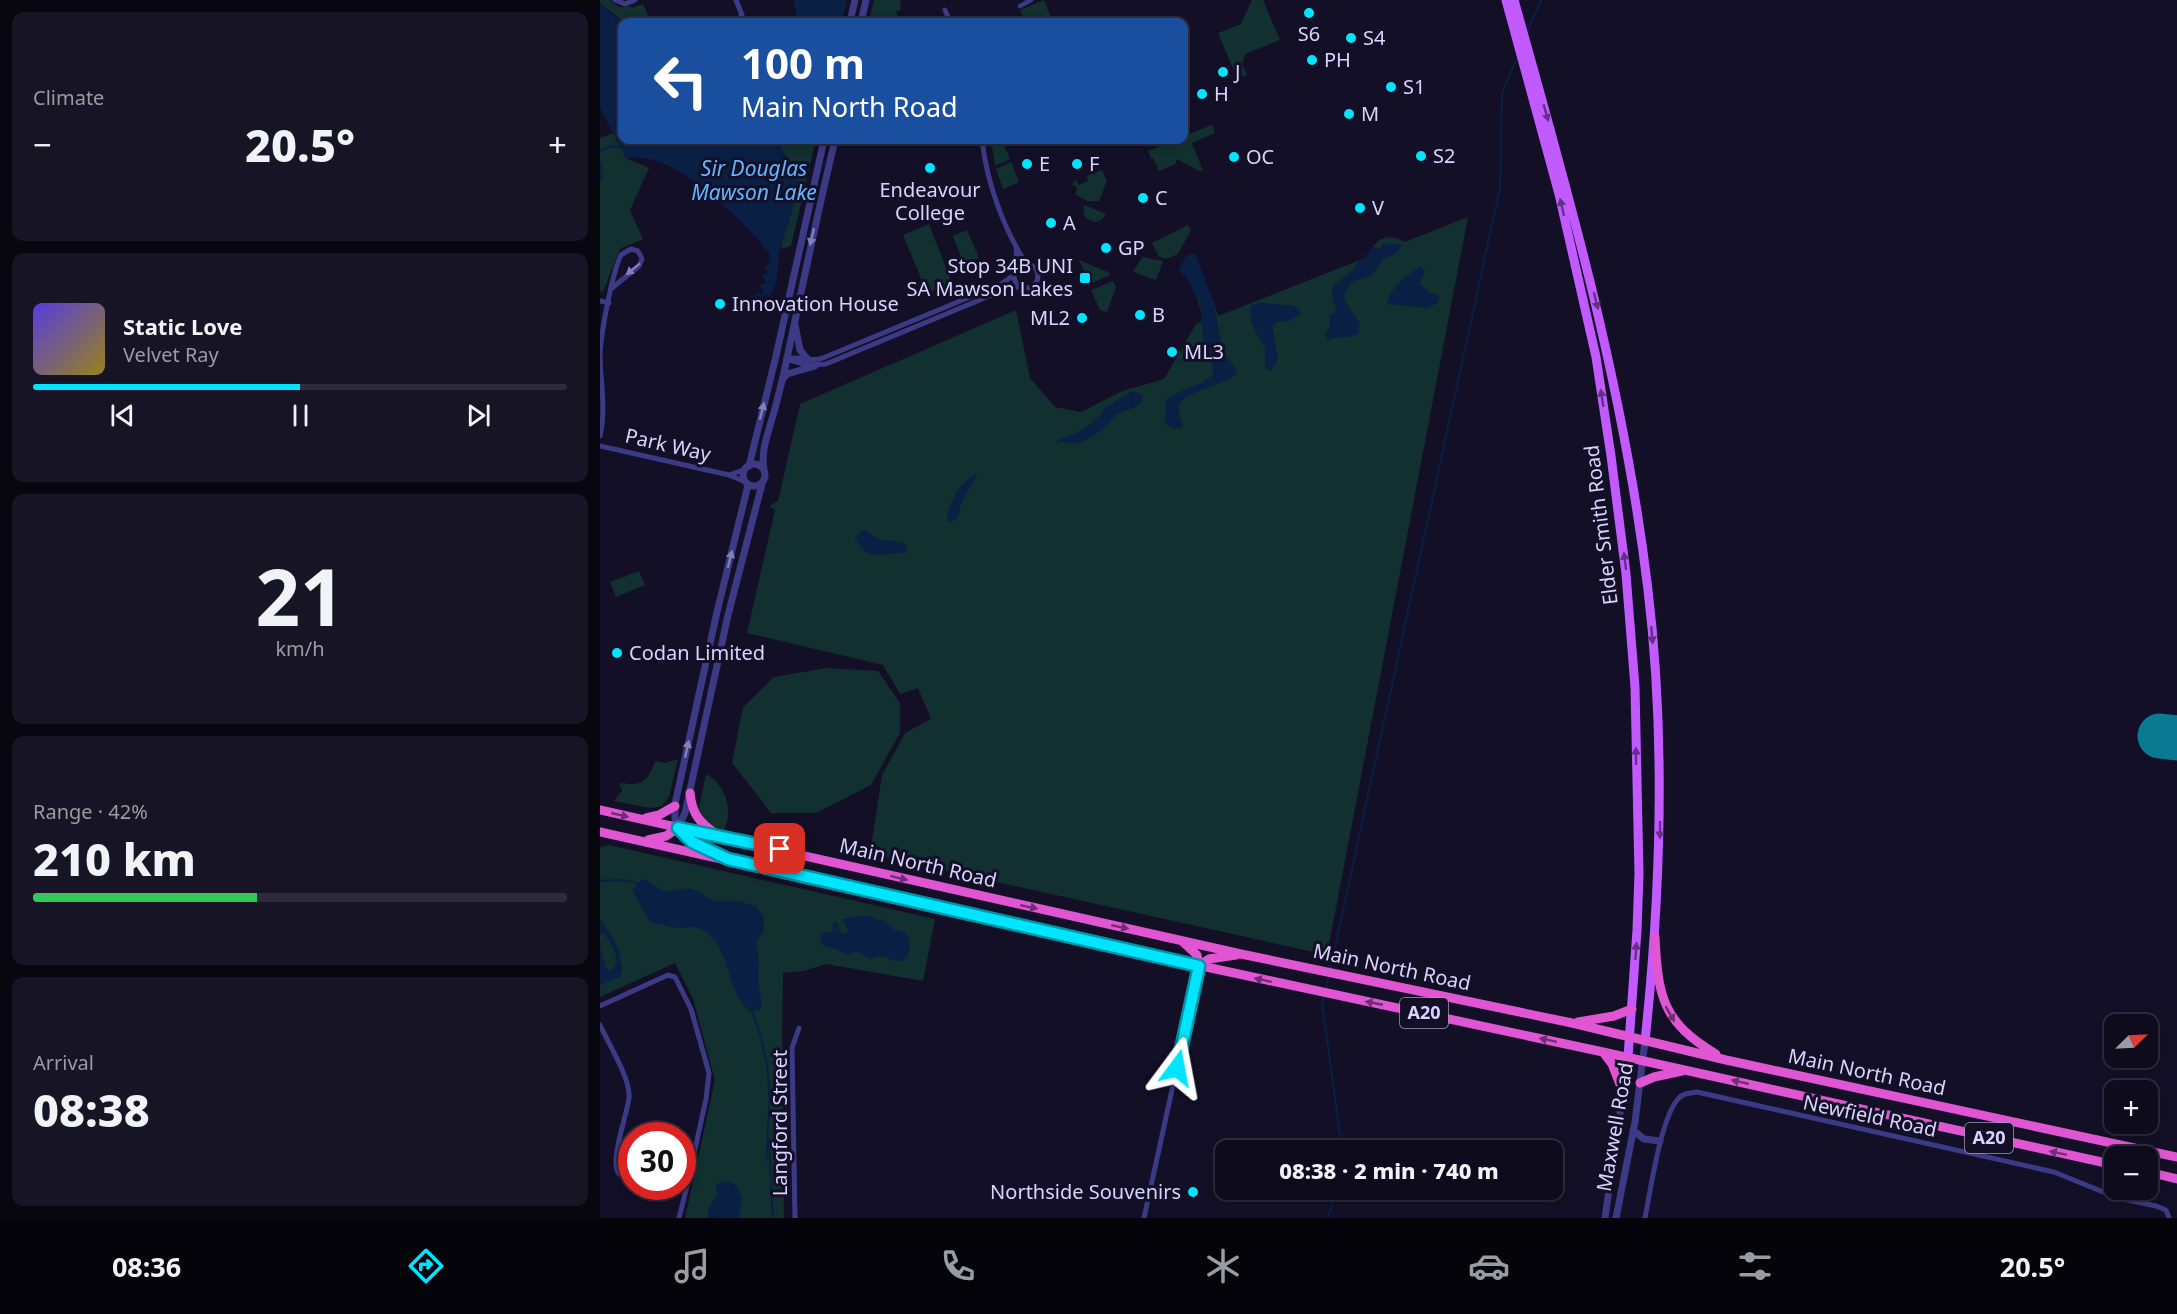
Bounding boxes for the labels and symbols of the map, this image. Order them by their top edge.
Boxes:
marker: S6 [1302,6,1316,20]
place label: S6 [1298,20,1320,47]
place label: S4 [1363,24,1386,51]
marker: S4 [1344,31,1358,45]
place label: PH [1324,46,1351,73]
marker: PH [1305,53,1319,67]
place label: J [1233,58,1240,85]
marker: J [1216,65,1230,79]
place label: S1 [1403,73,1425,100]
place label: H [1214,80,1229,107]
marker: S1 [1384,80,1398,94]
marker: H [1195,87,1209,101]
place label: M [1361,100,1379,127]
one-way arrow [1542,104,1551,122]
marker: M [1342,107,1356,121]
place label: S2 [1433,142,1455,169]
place label: OC [1246,143,1275,170]
marker: S2 [1414,149,1428,163]
place label: E [1039,150,1050,177]
place label: F [1089,150,1099,177]
marker: OC [1227,150,1241,164]
water label: Sir Douglas Mawson Lake [691,154,817,206]
marker: E [1020,157,1034,171]
marker: F [1070,157,1084,171]
marker: Endeavour College [923,161,937,175]
place label: Endeavour College [879,176,981,226]
place label: C [1155,184,1168,211]
marker: C [1136,191,1150,205]
place label: V [1372,194,1384,221]
one-way arrow [1557,198,1566,217]
marker: V [1353,201,1367,215]
place label: A [1063,209,1076,236]
marker: A [1044,216,1058,230]
one-way arrow [807,228,817,247]
place label: GP [1118,234,1145,261]
marker: GP [1099,241,1113,255]
place label: Stop 34B UNI SA Mawson Lakes [906,252,1073,302]
one-way arrow [626,262,641,275]
marker: Stop 34B UNI SA Mawson Lakes [1078,271,1092,285]
place label: Innovation House [732,290,899,317]
one-way arrow [1592,293,1601,311]
marker: Innovation House [713,297,727,311]
place label: B [1152,301,1165,328]
place label: ML2 [1030,304,1070,331]
marker: B [1133,308,1147,322]
marker: ML2 [1075,311,1089,325]
place label: ML3 [1184,338,1224,365]
marker: ML3 [1165,345,1179,359]
one-way arrow [1598,388,1607,407]
one-way arrow [758,402,768,420]
street label: Park Way [623,422,714,468]
street label: Elder Smith Road [1577,444,1624,607]
one-way arrow [726,549,736,568]
one-way arrow [1620,552,1629,571]
one-way arrow [1647,626,1657,645]
place label: Codan Limited [629,639,765,666]
marker: Codan Limited [610,646,624,660]
one-way arrow [683,739,692,758]
one-way arrow [1632,746,1641,765]
one-way arrow [611,810,630,820]
one-way arrow [1655,820,1665,839]
pin [754,823,805,874]
street label: Main North Road [837,831,999,894]
one-way arrow [890,873,908,883]
one-way arrow [1020,903,1039,912]
one-way arrow [1111,922,1129,932]
street label: Main North Road [1311,937,1473,996]
one-way arrow [1631,941,1641,960]
one-way arrow [1254,974,1272,984]
one-way arrow [1364,998,1383,1007]
road number: A20 [1400,998,1448,1028]
one-way arrow [1665,1006,1676,1022]
north arrow [2104,1014,2158,1068]
one-way arrow [1538,1035,1557,1044]
position arrow [1145,1036,1209,1100]
street label: Main North Road [1786,1042,1948,1101]
street label: Langford Street [766,1050,793,1196]
street label: Maxwell Road [1590,1060,1639,1194]
one-way arrow [1731,1077,1749,1087]
street label: Newfield Road [1801,1088,1939,1143]
speed limit sign: 30 [618,1122,696,1200]
road number: A20 [1965,1123,2013,1153]
one-way arrow [2048,1148,2067,1157]
place label: Northside Souvenirs [990,1178,1181,1205]
marker: Northside Souvenirs [1186,1185,1200,1199]

